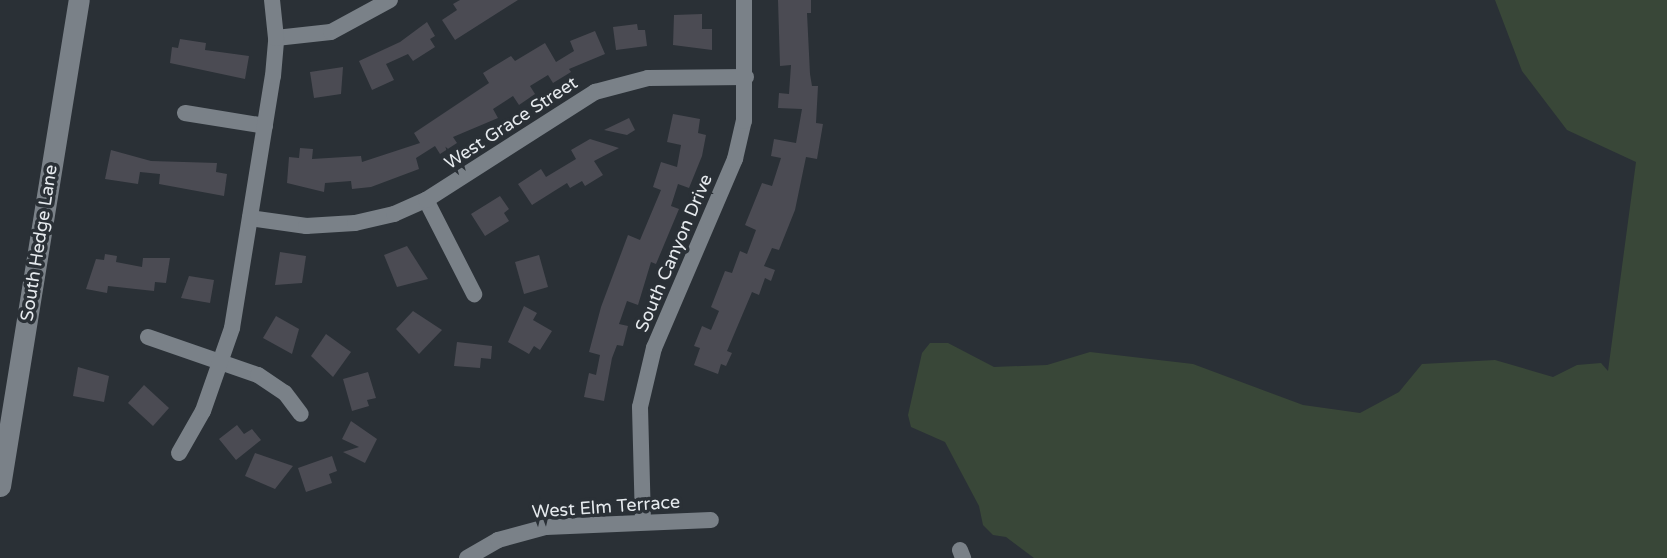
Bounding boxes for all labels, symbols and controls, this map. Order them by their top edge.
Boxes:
street label: West Grace Street [440,72,582,174]
street label: South Hedge Lane [16,163,62,323]
street label: South Canyon Drive [631,171,717,335]
street label: West Elm Terrace [531,491,681,523]

